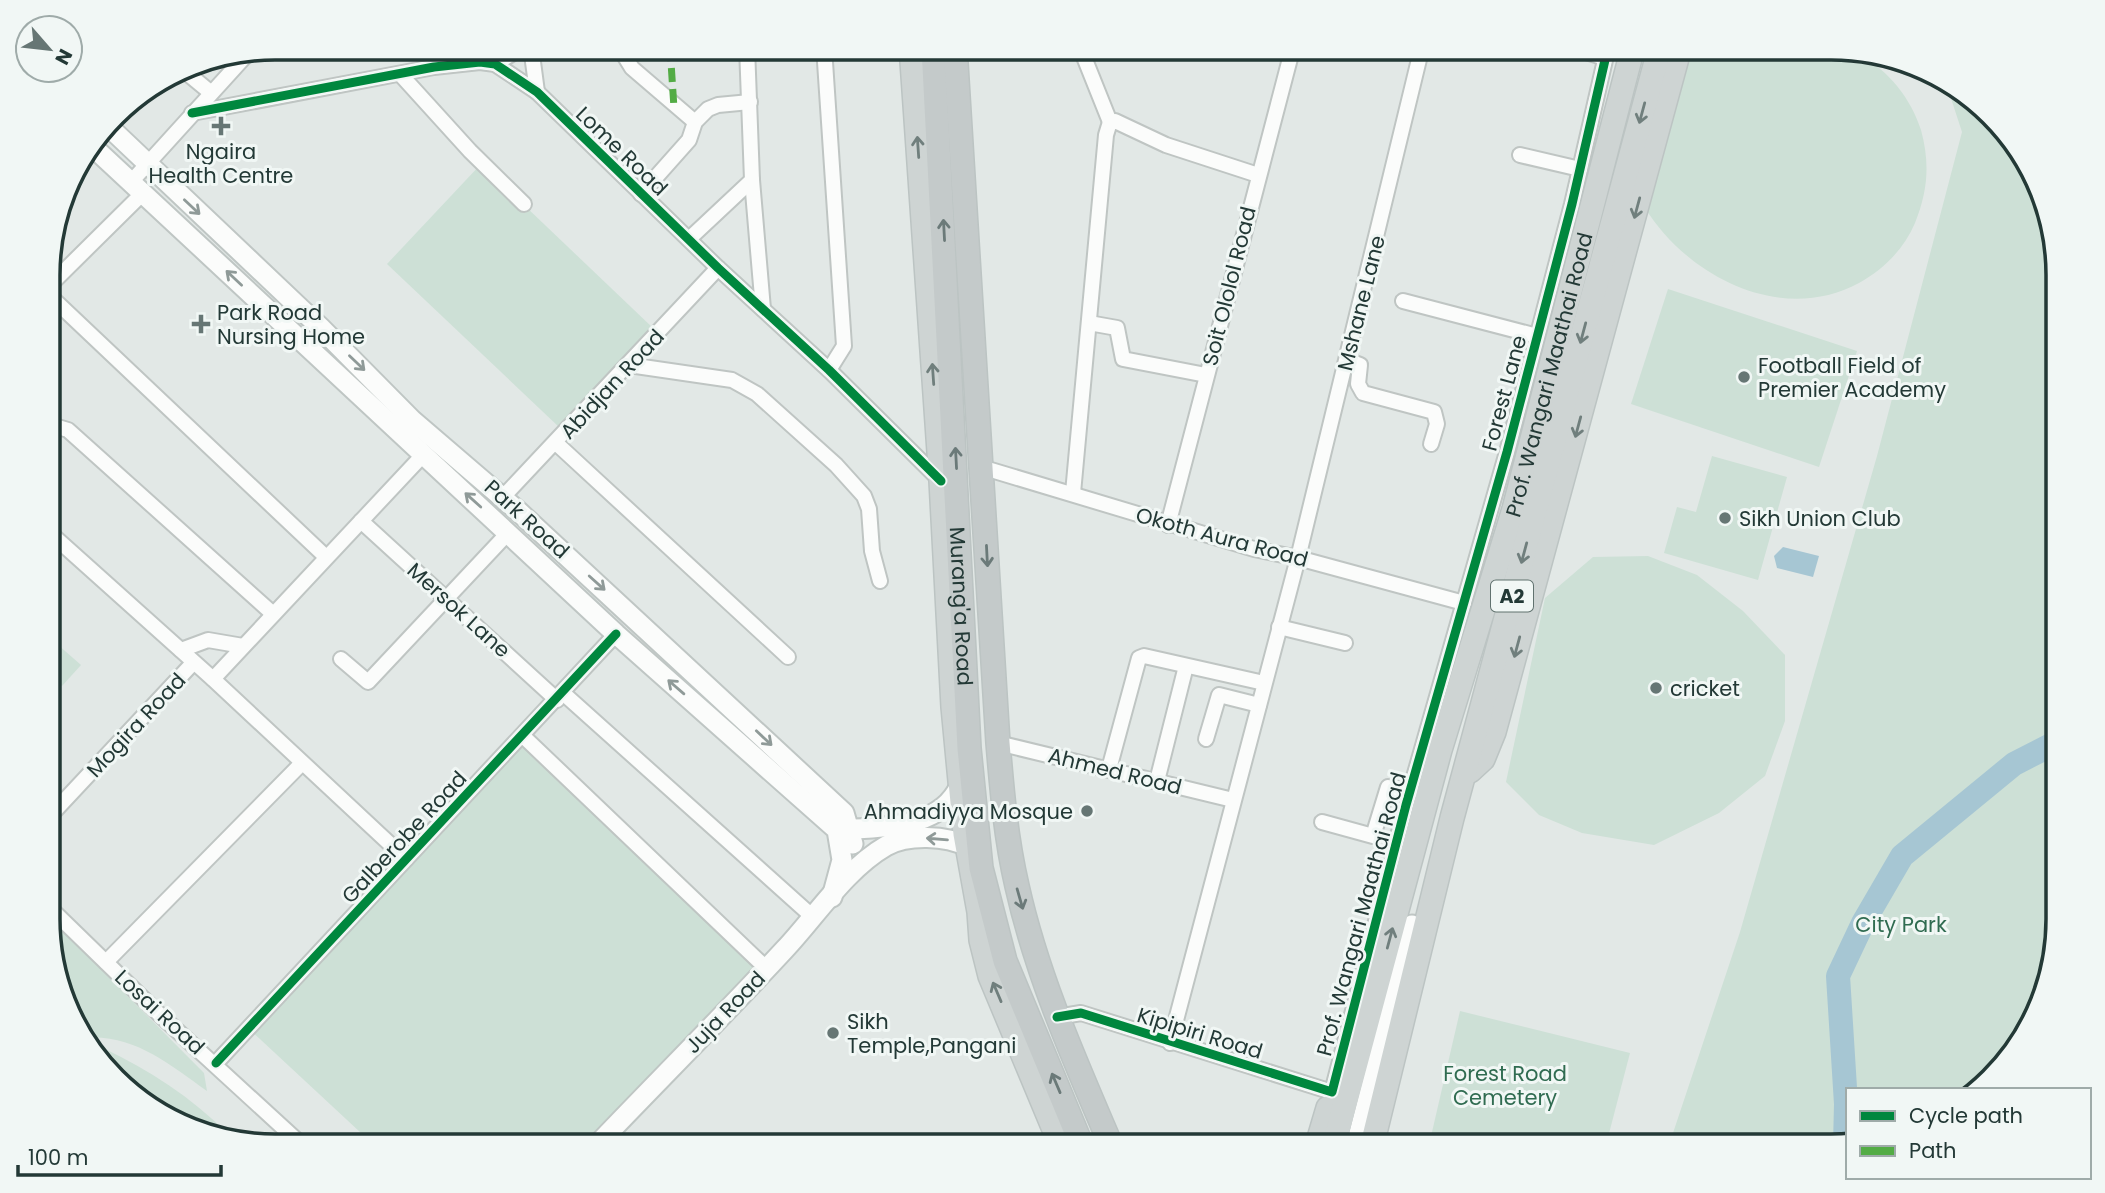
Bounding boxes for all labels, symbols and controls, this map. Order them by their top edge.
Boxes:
north arrow [14,14,84,84]
text: N [48,44,79,69]
street label: Lome Road [570,100,674,202]
one-way arrow [1634,102,1647,124]
marker: Ngaira Health Centre [211,116,231,136]
one-way arrow [911,136,924,159]
place label: Ngaira Health Centre [149,137,293,190]
one-way arrow [1630,196,1643,219]
one-way arrow [183,198,200,215]
street label: Soit Ololol Road [1195,203,1263,369]
one-way arrow [937,220,950,242]
street label: Prof. Wangari Maathai Road [1498,229,1599,520]
street label: Mshane Lane [1330,232,1392,374]
one-way arrow [226,270,243,287]
place label: Park Road Nursing Home [217,298,365,351]
marker: Park Road Nursing Home [191,314,211,334]
one-way arrow [1576,321,1589,344]
street label: Abidjan Road [553,323,671,445]
street label: Forest Lane [1475,332,1533,454]
place label: Football Field of Premier Academy [1758,351,1946,404]
one-way arrow [348,355,365,372]
one-way arrow [926,363,939,386]
marker: Football Field of Premier Academy [1736,369,1752,385]
one-way arrow [1570,416,1583,438]
one-way arrow [950,446,963,469]
street label: Park Road [478,473,576,565]
one-way arrow [464,492,482,508]
street label: Okoth Aura Road [1133,500,1311,574]
place label: Sikh Union Club [1739,504,1901,533]
marker: Sikh Union Club [1717,510,1733,526]
street label: Murang'a Road [943,526,980,686]
one-way arrow [1517,541,1530,563]
one-way arrow [980,544,993,567]
street label: Mersok Lane [401,556,517,664]
one-way arrow [588,575,606,591]
road number: A2 [1491,580,1533,611]
one-way arrow [1510,636,1523,658]
street label: Mogira Road [80,666,192,784]
place label: cricket [1670,674,1740,703]
one-way arrow [667,679,685,695]
marker: cricket [1648,680,1664,696]
one-way arrow [755,729,772,746]
street label: Ahmed Road [1045,740,1185,802]
street label: Galberobe Road [335,764,473,910]
street label: Prof. Wangari Maathai Road [1309,769,1413,1059]
place label: Ahmadiyya Mosque [864,797,1073,826]
marker: Ahmadiyya Mosque [1079,803,1095,819]
one-way arrow [926,832,949,845]
one-way arrow [1015,888,1028,910]
park label: City Park [1855,910,1947,939]
one-way arrow [1384,927,1397,949]
street label: Losai Road [109,963,211,1061]
street label: Juja Road [678,964,772,1060]
one-way arrow [990,982,1003,1003]
street label: Kipipiri Road [1134,1000,1266,1066]
place label: Sikh Temple,Pangani [847,1007,1016,1060]
marker: Sikh Temple,Pangani [825,1025,841,1041]
park label: Forest Road Cemetery [1443,1059,1567,1112]
one-way arrow [1049,1072,1062,1094]
legend [1846,1088,2091,1179]
text: Cycle path [1909,1101,2023,1130]
scale bar [18,1134,220,1178]
text: Path [1909,1136,1956,1165]
text: 100 m [28,1143,88,1172]

